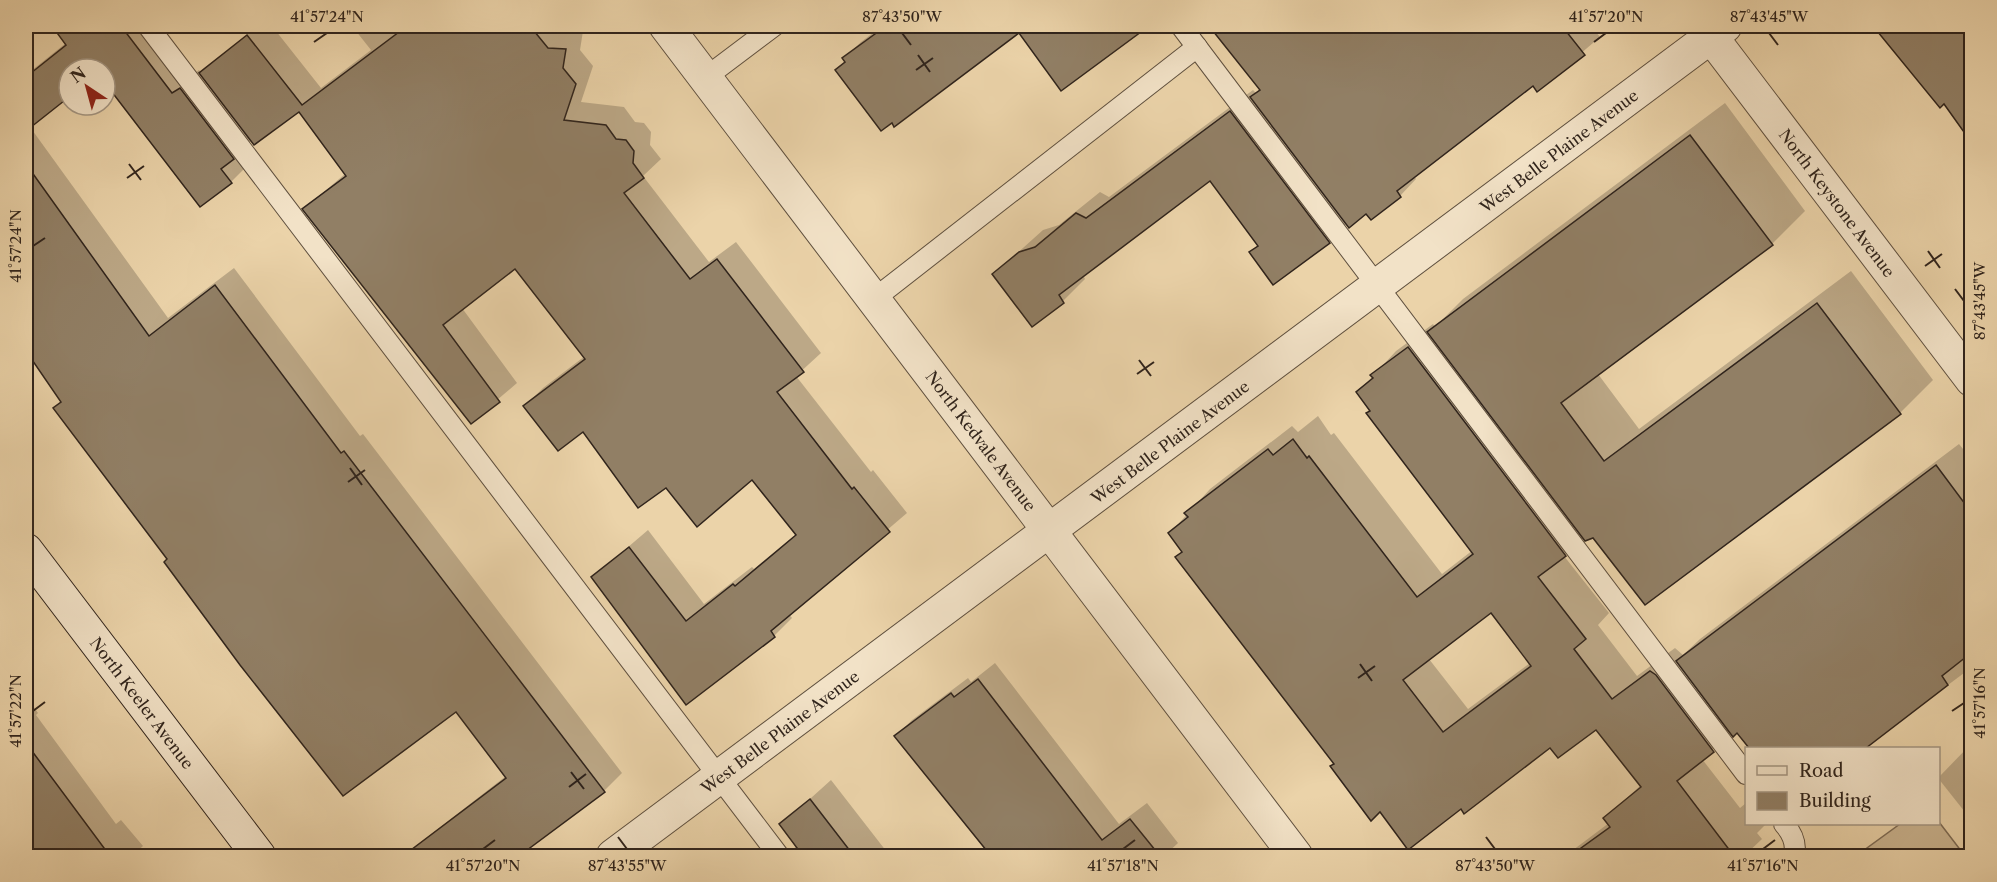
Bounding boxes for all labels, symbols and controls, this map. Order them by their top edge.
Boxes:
text: 41°57'24"N [290,7,364,26]
text: 87°43'50"W [862,7,943,26]
text: 41°57'20"N [1569,7,1643,26]
text: 87°43'45"W [1730,7,1809,26]
north arrow [57,57,117,117]
text: N [67,63,90,87]
street label: West Belle Plaine Avenue [1475,85,1642,218]
street label: North Keystone Avenue [1775,125,1899,281]
text: 41°57'24"N [6,209,25,283]
text: 87°43'45"W [1970,261,1989,340]
street label: North Kedvale Avenue [922,367,1040,515]
street label: West Belle Plaine Avenue [1086,376,1253,509]
street label: North Keeler Avenue [86,633,198,773]
street label: West Belle Plaine Avenue [696,666,863,799]
text: 41°57'16"N [1970,667,1989,739]
text: 41°57'22"N [6,674,25,748]
legend [1745,747,1940,825]
text: Road [1799,760,1844,782]
text: Building [1799,790,1871,812]
text: 41°57'20"N [446,856,520,875]
text: 87°43'55"W [588,856,667,875]
text: 41°57'18"N [1087,856,1159,875]
text: 87°43'50"W [1455,856,1536,875]
text: 41°57'16"N [1727,856,1799,875]

